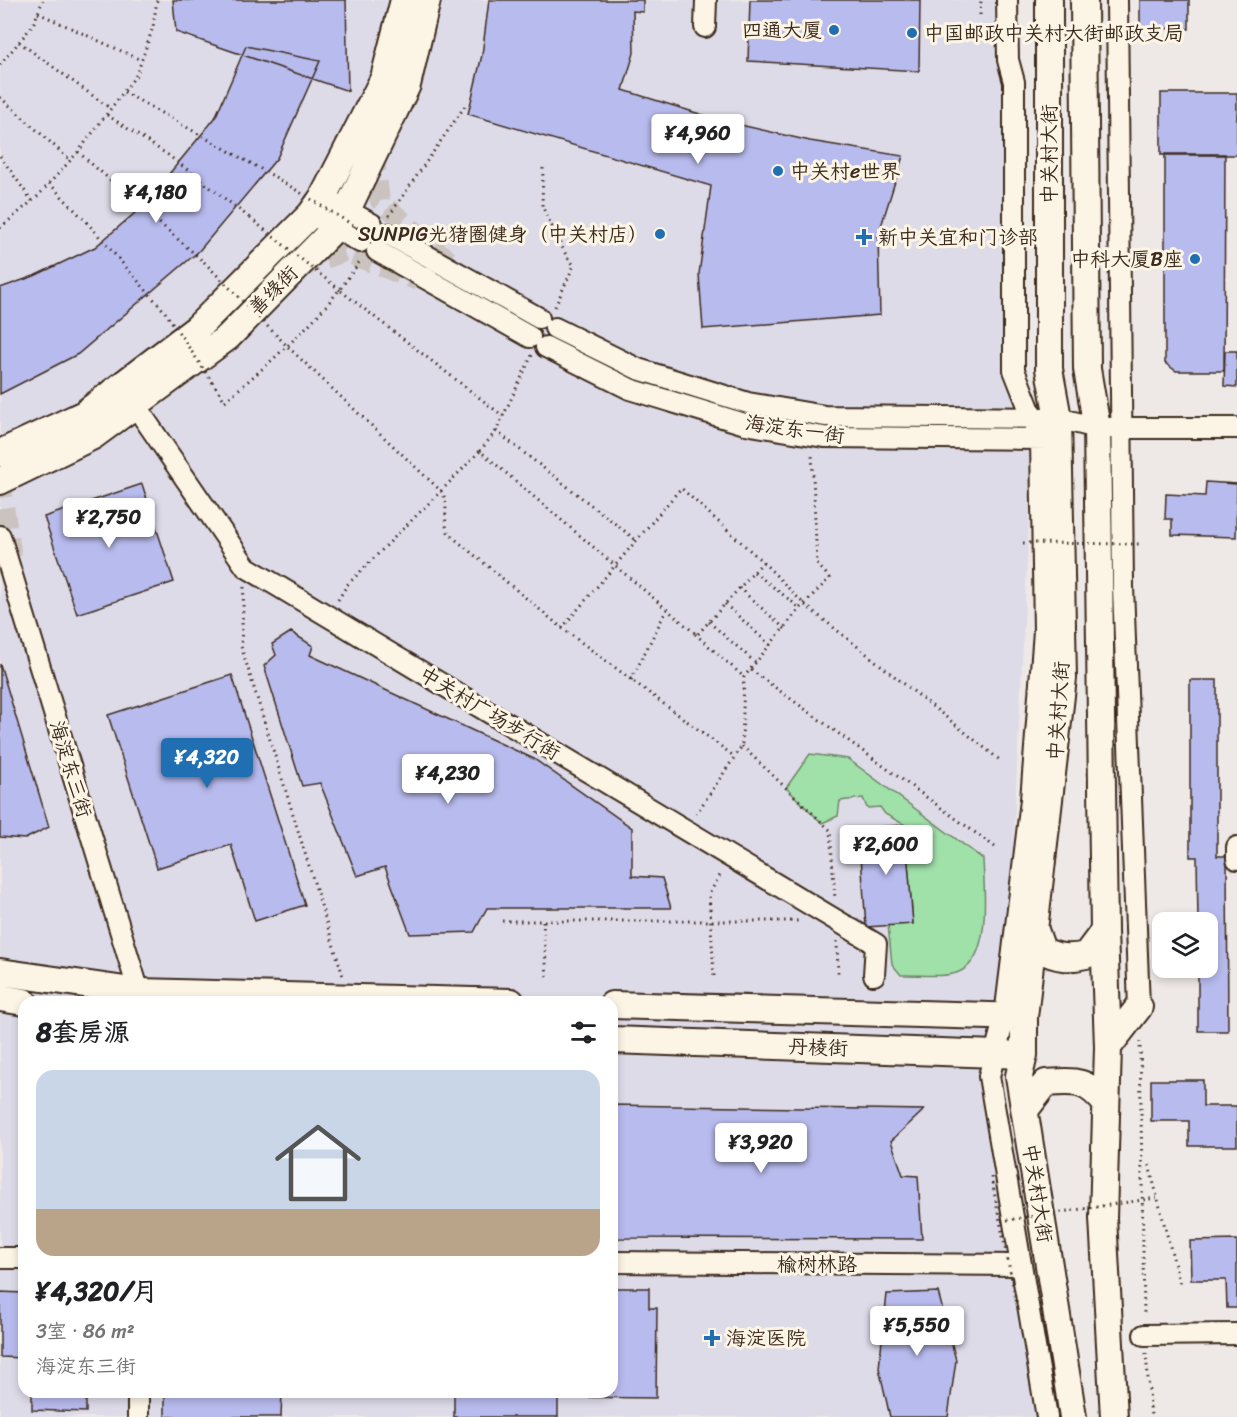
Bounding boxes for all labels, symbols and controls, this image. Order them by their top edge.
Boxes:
place label: 四通大厦 [742,13,822,48]
place label: 中国邮政中关村大街邮政支局 [924,16,1184,51]
marker: 四通大厦 [827,23,841,37]
marker: 中国邮政中关村大街邮政支局 [905,26,919,40]
street label: 中关村大街 [1032,104,1067,204]
pin: ¥4,960 [649,114,747,165]
text: ¥4,960 [665,116,731,151]
place label: 中关村e世界 [790,154,900,189]
marker: 中关村e世界 [771,164,785,178]
pin: ¥4,180 [107,173,205,224]
text: ¥4,180 [125,175,187,210]
place label: SUNPIG光猪圈健身（中关村店） [358,217,648,252]
place label: 新中关宜和门诊部 [878,220,1038,255]
marker: SUNPIG光猪圈健身（中关村店） [653,227,667,241]
marker: 新中关宜和门诊部 [855,228,873,246]
place label: 中科大厦B座 [1070,242,1183,277]
marker: 中科大厦B座 [1188,252,1202,266]
street label: 善缘街 [240,257,307,324]
street label: 海淀东一街 [743,405,847,454]
pin: ¥2,750 [60,498,158,549]
text: ¥2,750 [77,500,141,535]
street label: 中关村广场步行街 [412,657,567,770]
street label: 中关村大街 [1038,660,1079,762]
street label: 海淀东三街 [39,716,102,822]
pin: ¥4,320 [158,738,256,789]
text: ¥4,320 [175,740,239,775]
pin: ¥4,230 [399,754,497,805]
text: ¥4,230 [416,756,480,791]
pin: ¥2,600 [837,825,935,876]
text: ¥2,600 [854,827,918,862]
map controls [1152,912,1218,978]
button: layers [1152,912,1218,978]
text: 8套房源 [36,1009,130,1055]
icon: filters [567,1016,600,1049]
street label: 丹棱街 [787,1029,849,1066]
icon: home [264,1109,372,1217]
pin: ¥3,920 [712,1123,810,1174]
text: ¥3,920 [729,1125,793,1160]
street label: 中关村大街 [1012,1141,1063,1245]
street label: 榆树林路 [777,1247,858,1282]
text: ¥4,320/月 [36,1268,158,1314]
pin: ¥5,550 [868,1306,966,1357]
text: ¥5,550 [884,1308,950,1343]
text: 3室 · 86 m² [36,1314,135,1349]
place label: 海淀医院 [726,1321,806,1356]
marker: 海淀医院 [703,1329,721,1347]
text: 海淀东三街 [36,1349,136,1384]

